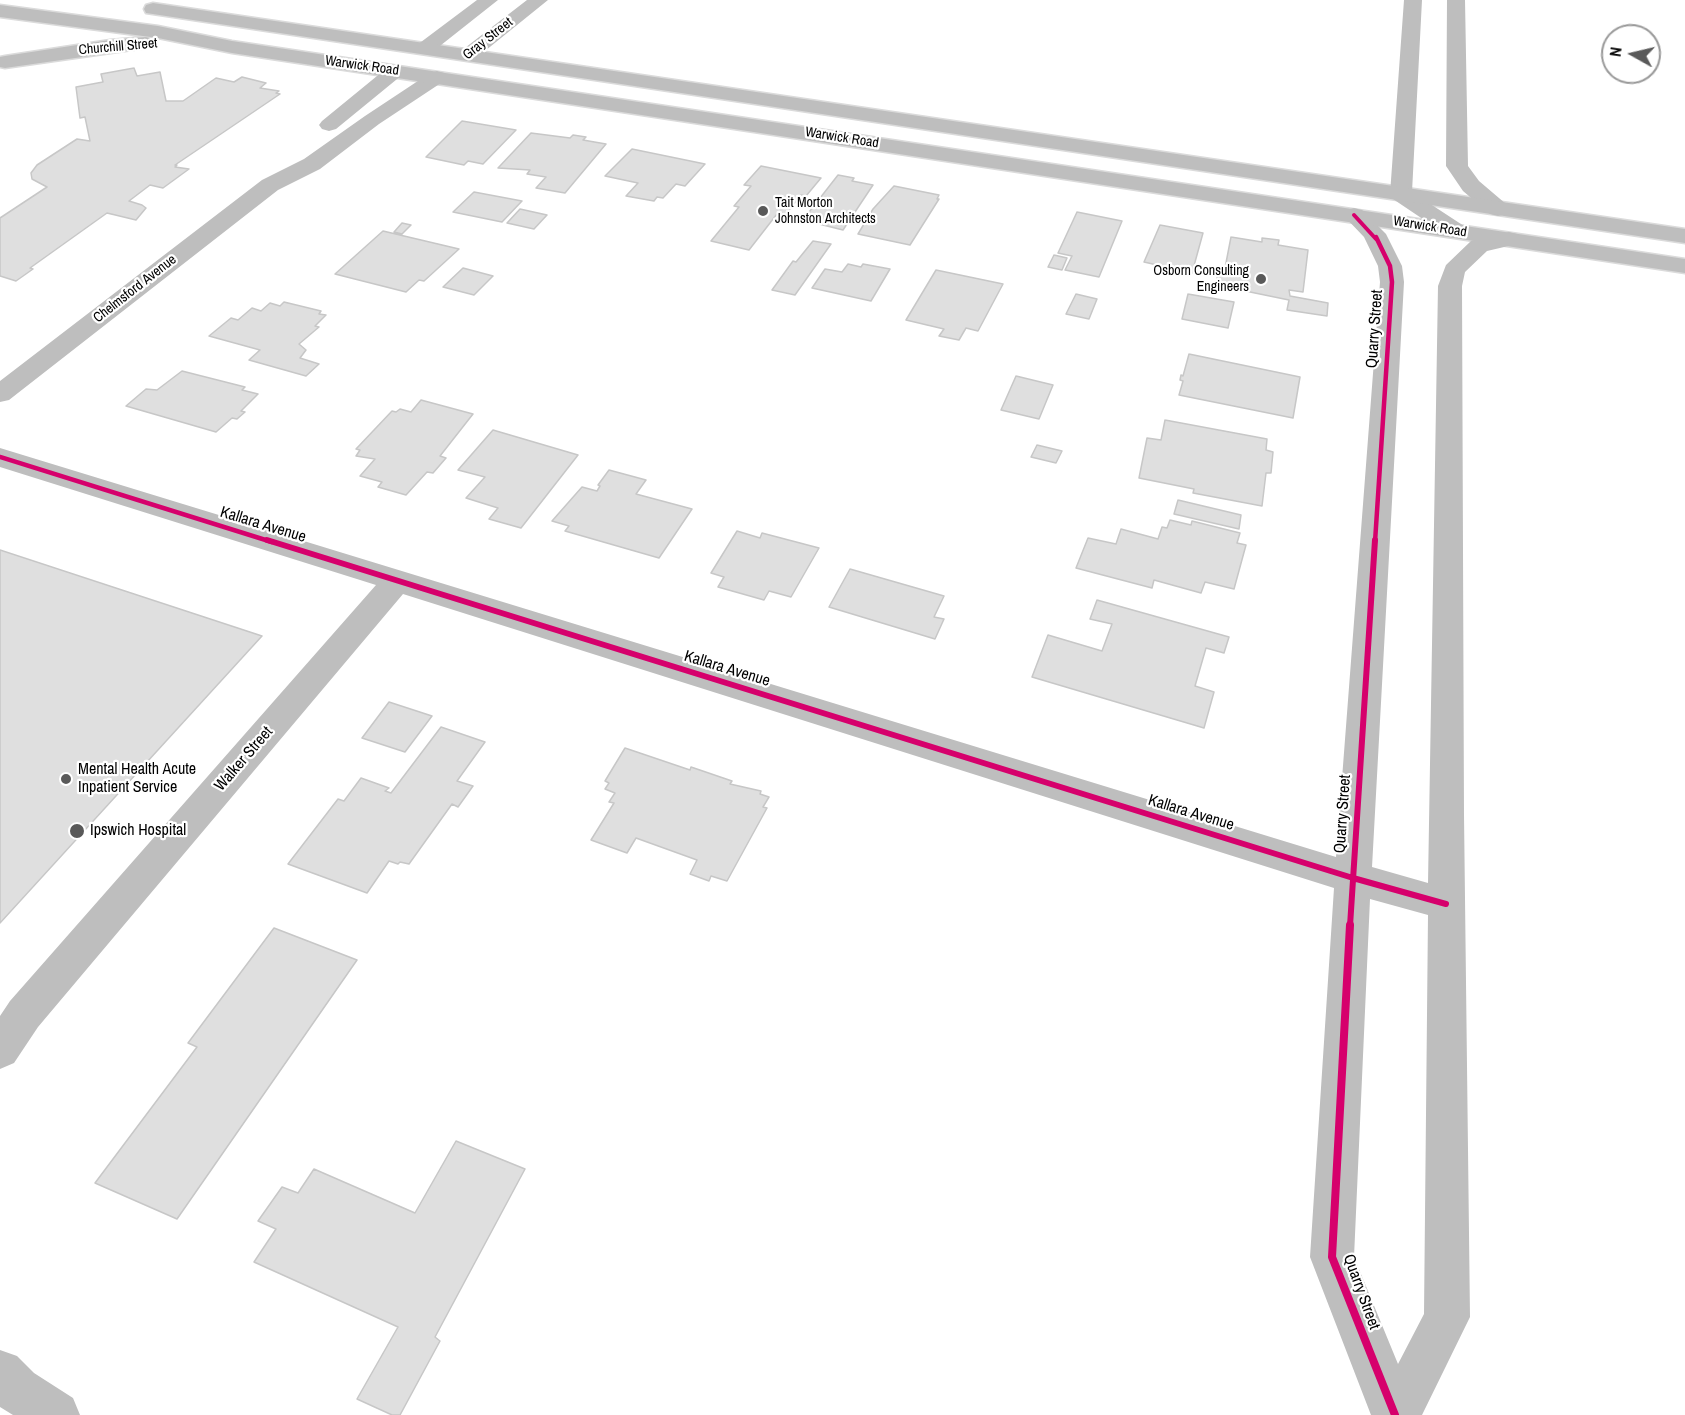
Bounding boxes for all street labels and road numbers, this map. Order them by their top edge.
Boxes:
street label: Gray Street [460,14,516,64]
street label: Churchill Street [78,35,158,59]
street label: Warwick Road [324,53,400,79]
street label: Warwick Road [804,124,880,152]
street label: Warwick Road [1392,213,1468,241]
street label: Chelmsford Avenue [90,251,180,327]
street label: Quarry Street [1363,289,1387,369]
street label: Kallara Avenue [218,503,308,547]
street label: Kallara Avenue [682,647,772,691]
street label: Walker Street [211,723,277,795]
street label: Quarry Street [1331,774,1355,854]
street label: Kallara Avenue [1146,791,1236,835]
street label: Quarry Street [1339,1252,1383,1332]

